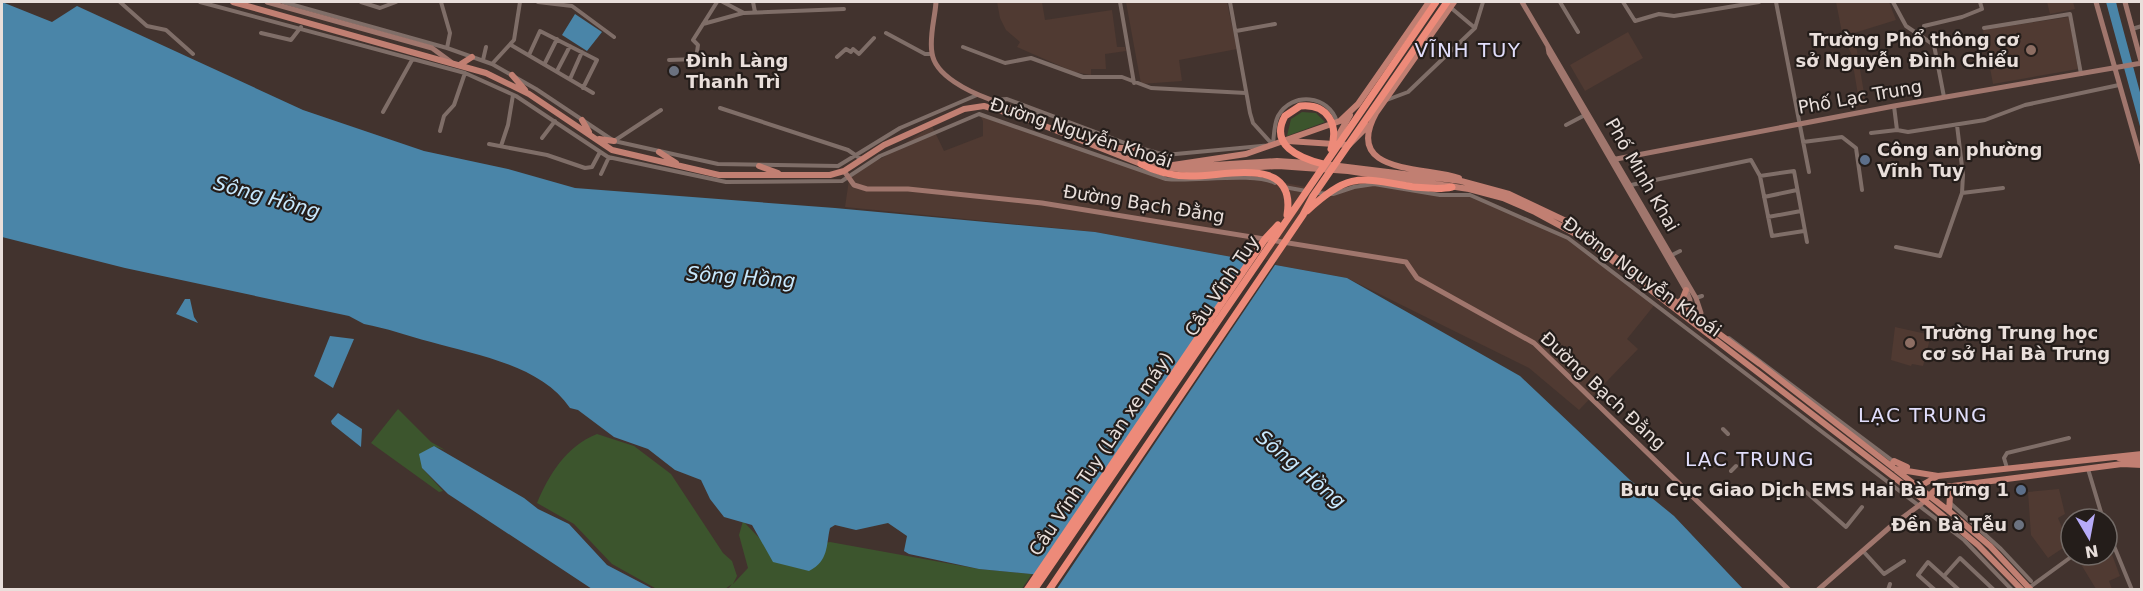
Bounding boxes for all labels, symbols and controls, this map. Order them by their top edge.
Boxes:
place label: Trường Phổ thông cơ sở Nguyễn Đình Chiểu [1796,29,2020,71]
district label: VĨNH TUY [1414,38,1522,62]
marker: Trường Phổ thông cơ sở Nguyễn Đình Chiểu [2024,43,2038,57]
place label: Đình Làng Thanh Trì [686,50,788,92]
marker: Đình Làng Thanh Trì [667,64,681,78]
street label: Phố Lạc Trung [1796,75,1924,118]
street label: Đường Nguyễn Khoái [987,93,1175,172]
street label: Phố Minh Khai [1602,114,1683,235]
place label: Công an phường Vĩnh Tuy [1877,139,2042,181]
marker: Công an phường Vĩnh Tuy [1858,153,1872,167]
water label: Sông Hồng [211,170,323,224]
street label: Đường Bạch Đằng [1062,180,1226,227]
street label: Đường Nguyễn Khoái [1559,212,1725,341]
street label: Cầu Vĩnh Tuy [1180,231,1263,340]
water label: Sông Hồng [686,261,796,293]
place label: Trường Trung học cơ sở Hai Bà Trưng [1922,322,2110,364]
street label: Đường Bạch Đằng [1537,327,1670,454]
marker: Trường Trung học cơ sở Hai Bà Trưng [1903,336,1917,350]
street label: Cầu Vĩnh Tuy (Làn xe máy) [1025,348,1177,559]
district label: LẠC TRUNG [1858,403,1988,427]
water label: Sông Hồng [1251,425,1351,513]
district label: LẠC TRUNG [1685,447,1815,471]
place label: Bưu Cục Giao Dịch EMS Hai Bà Trưng 1 [1620,479,2009,500]
marker: Bưu Cục Giao Dịch EMS Hai Bà Trưng 1 [2014,483,2028,497]
north arrow [2059,507,2119,567]
place label: Đền Bà Tễu [1891,514,2007,535]
marker: Đền Bà Tễu [2012,518,2026,532]
text: N [2083,541,2100,562]

